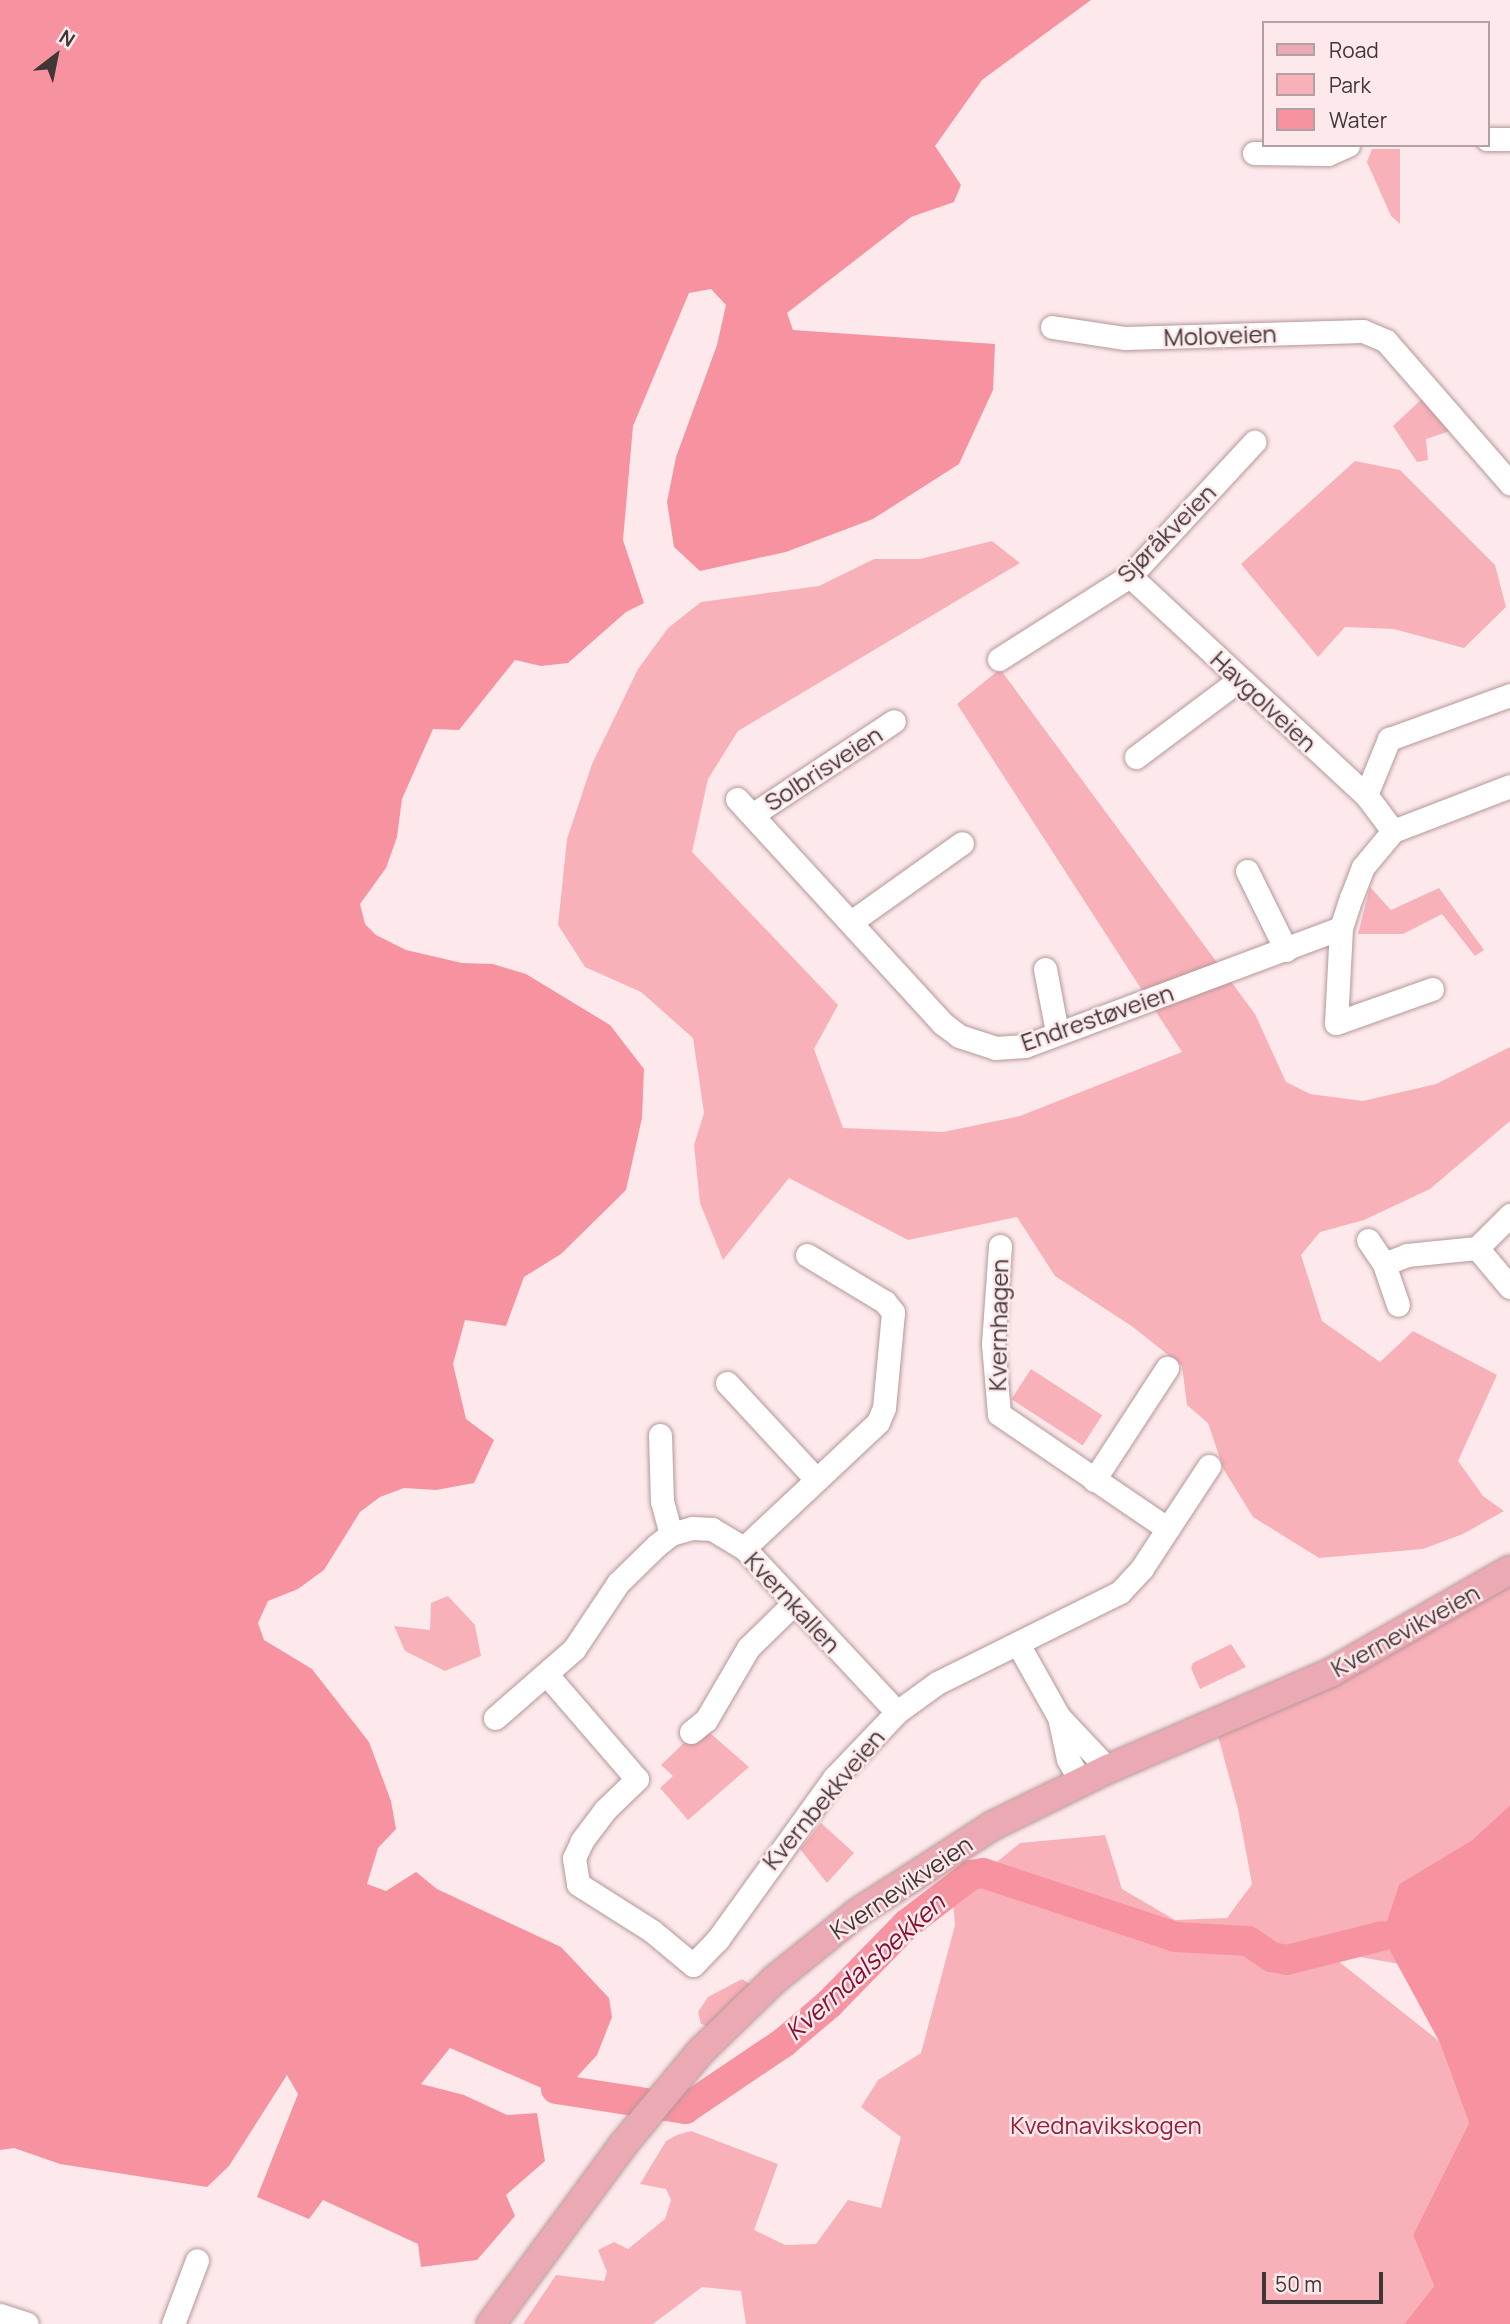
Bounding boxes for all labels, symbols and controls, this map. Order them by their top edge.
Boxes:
north arrow [21,21,91,91]
legend [1262,21,1489,147]
text: N [54,24,80,53]
text: Road [1329,36,1379,64]
text: Park [1329,71,1371,99]
text: Water [1329,106,1387,134]
street label: Moloveien [1163,319,1277,351]
street label: Sjøråkveien [1111,478,1221,588]
street label: Havgolveien [1205,645,1323,757]
street label: Solbrisveien [759,719,887,817]
street label: Endrestøveien [1017,977,1177,1057]
street label: Kvernhagen [982,1258,1014,1392]
street label: Kvernkallen [739,1546,847,1658]
street label: Kvernevikveien [1326,1577,1484,1683]
street label: Kvernbekkveien [756,1723,890,1875]
street label: Kvernevikveien [824,1829,978,1945]
water label: Kverndalsbekken [779,1887,951,2047]
park label: Kvednavikskogen [1010,2111,1202,2139]
scale bar [1265,2258,1386,2302]
text: 50 m [1275,2270,1322,2298]

